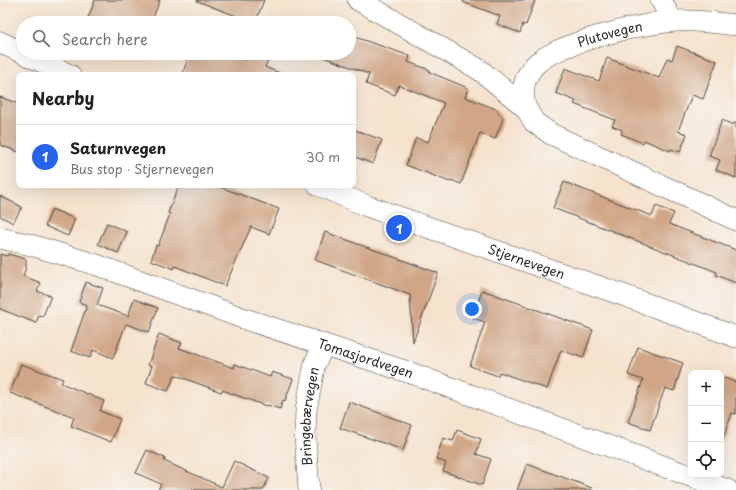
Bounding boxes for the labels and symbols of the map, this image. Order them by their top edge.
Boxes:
street label: Plutovegen [574,16,644,51]
pin: 1 [386,213,412,243]
street label: Stjernevegen [486,239,567,283]
your location [462,299,482,319]
street label: Tomasjordvegen [315,333,416,382]
street label: Bringebærvegen [295,365,323,467]

